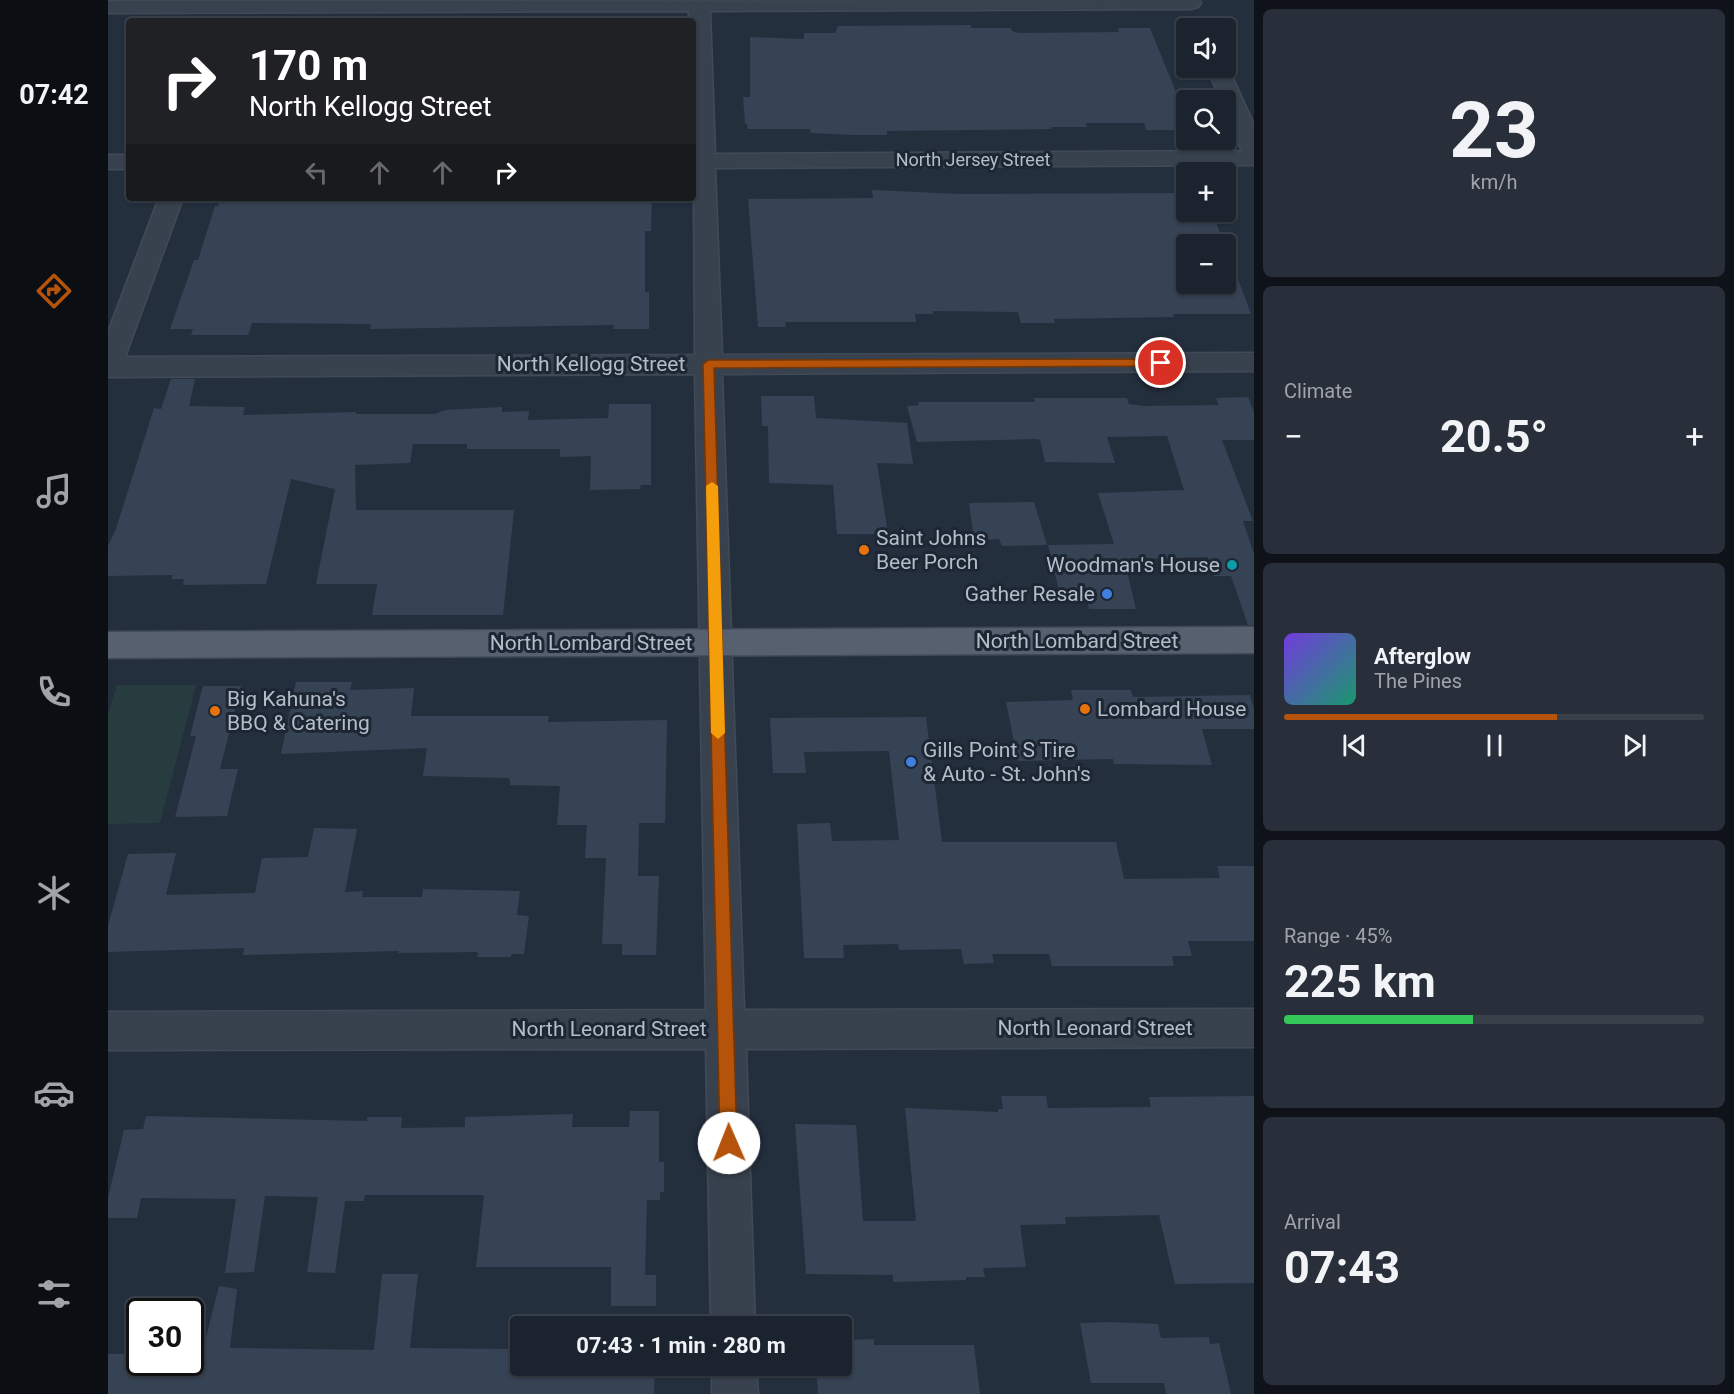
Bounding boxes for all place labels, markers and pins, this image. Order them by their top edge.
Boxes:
pin [1135,337,1186,388]
place label: Saint Johns Beer Porch [876,526,986,574]
marker: Saint Johns Beer Porch [857,543,871,557]
place label: Woodman's House [1046,553,1220,577]
marker: Woodman's House [1225,558,1239,572]
place label: Gather Resale [965,582,1095,606]
marker: Gather Resale [1100,587,1114,601]
place label: Big Kahuna's BBQ & Catering [227,687,370,735]
place label: Lombard House [1097,697,1246,721]
marker: Lombard House [1078,702,1092,716]
marker: Big Kahuna's BBQ & Catering [208,704,222,718]
place label: Gills Point S Tire & Auto - St. John's [923,738,1091,786]
marker: Gills Point S Tire & Auto - St. John's [904,755,918,769]

